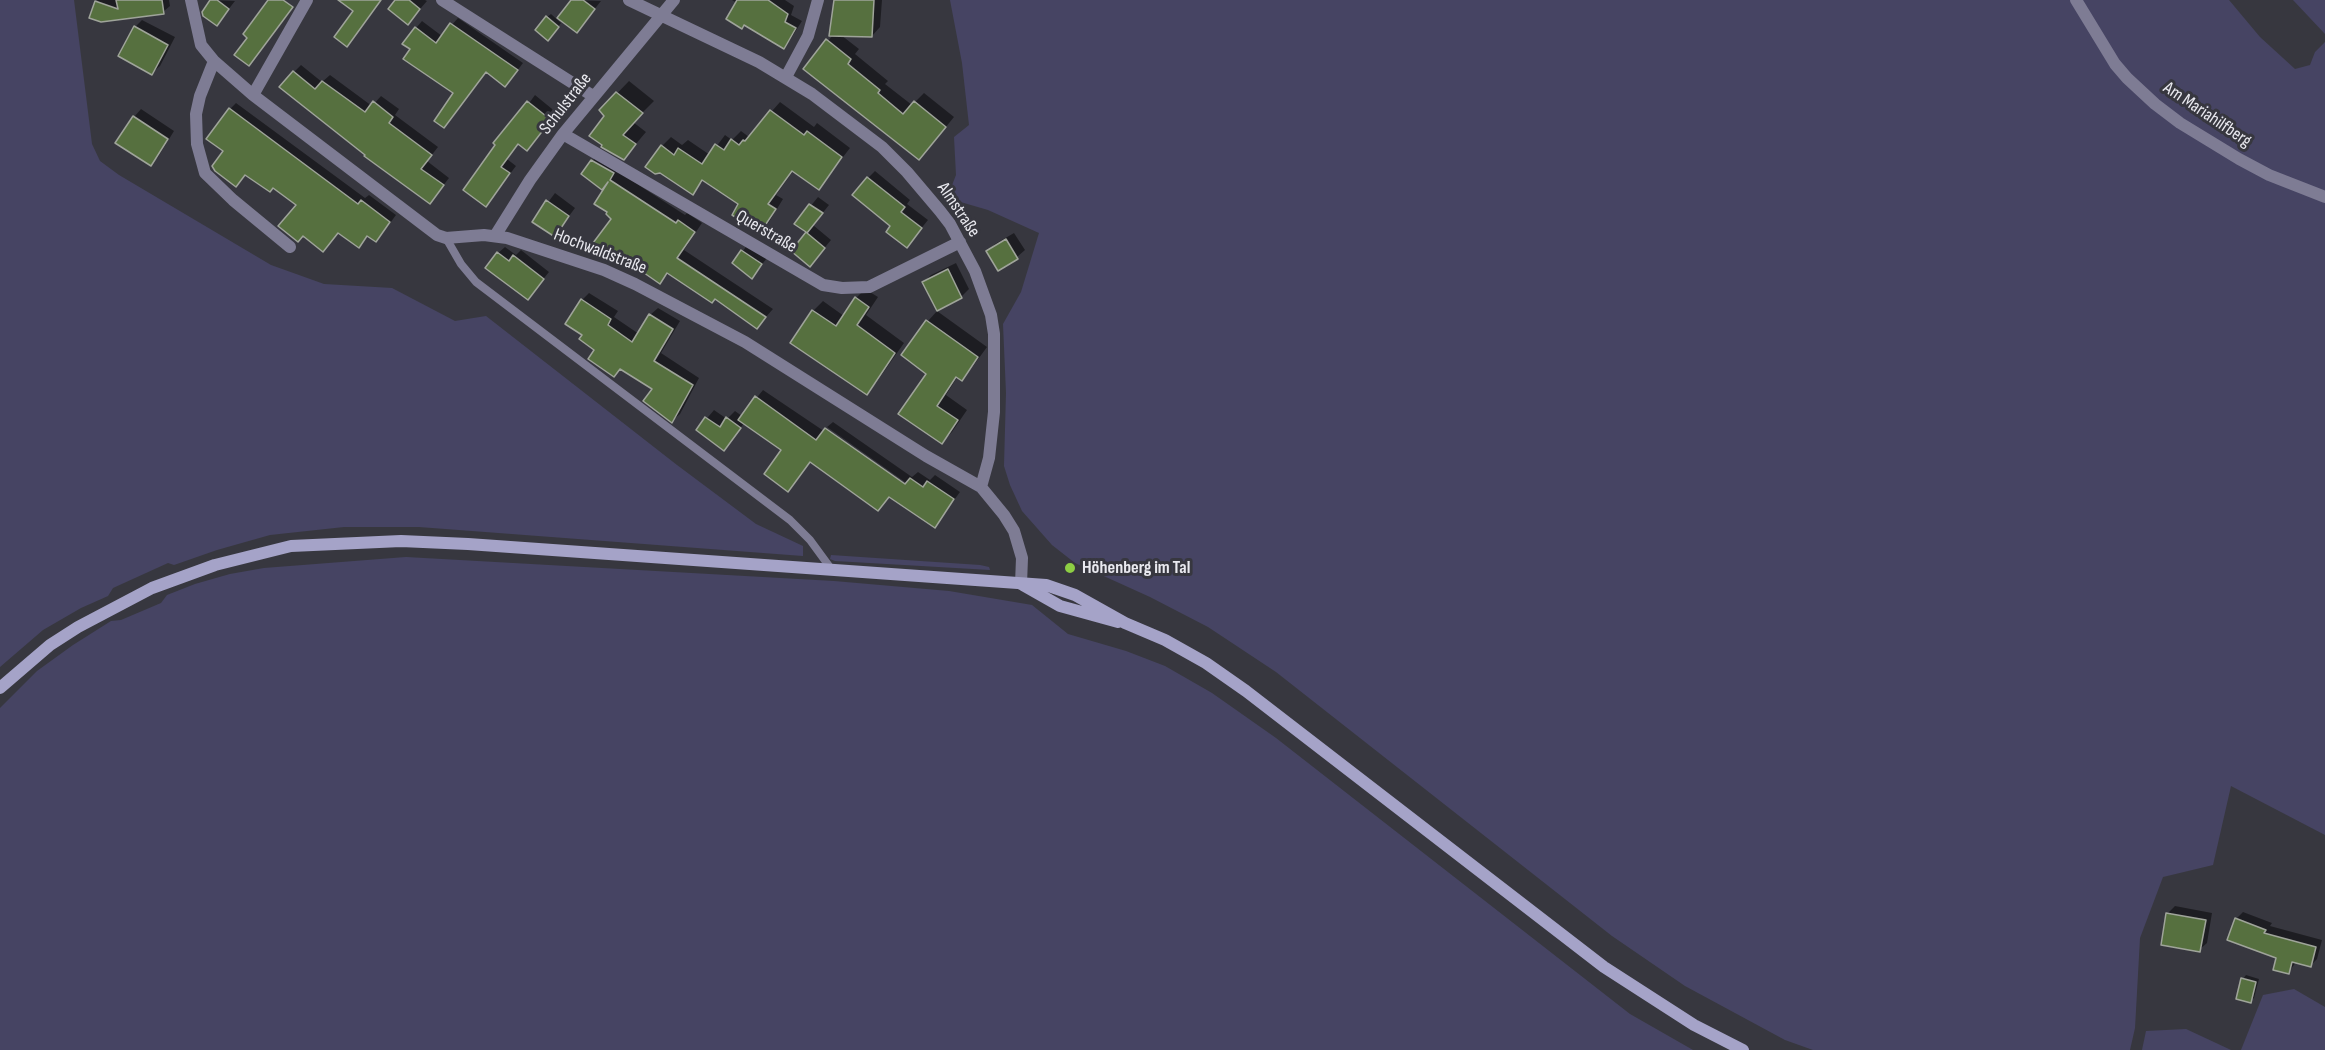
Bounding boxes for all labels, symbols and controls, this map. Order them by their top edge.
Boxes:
street label: Schulstraße [535,69,597,139]
street label: Am Mariahilfberg [2159,78,2255,152]
street label: Almstraße [932,179,984,241]
street label: Querstraße [732,206,800,258]
street label: Hochwaldstraße [551,224,649,280]
place label: Höhenberg im Tal [1082,557,1190,579]
marker: Höhenberg im Tal [1063,561,1077,575]

